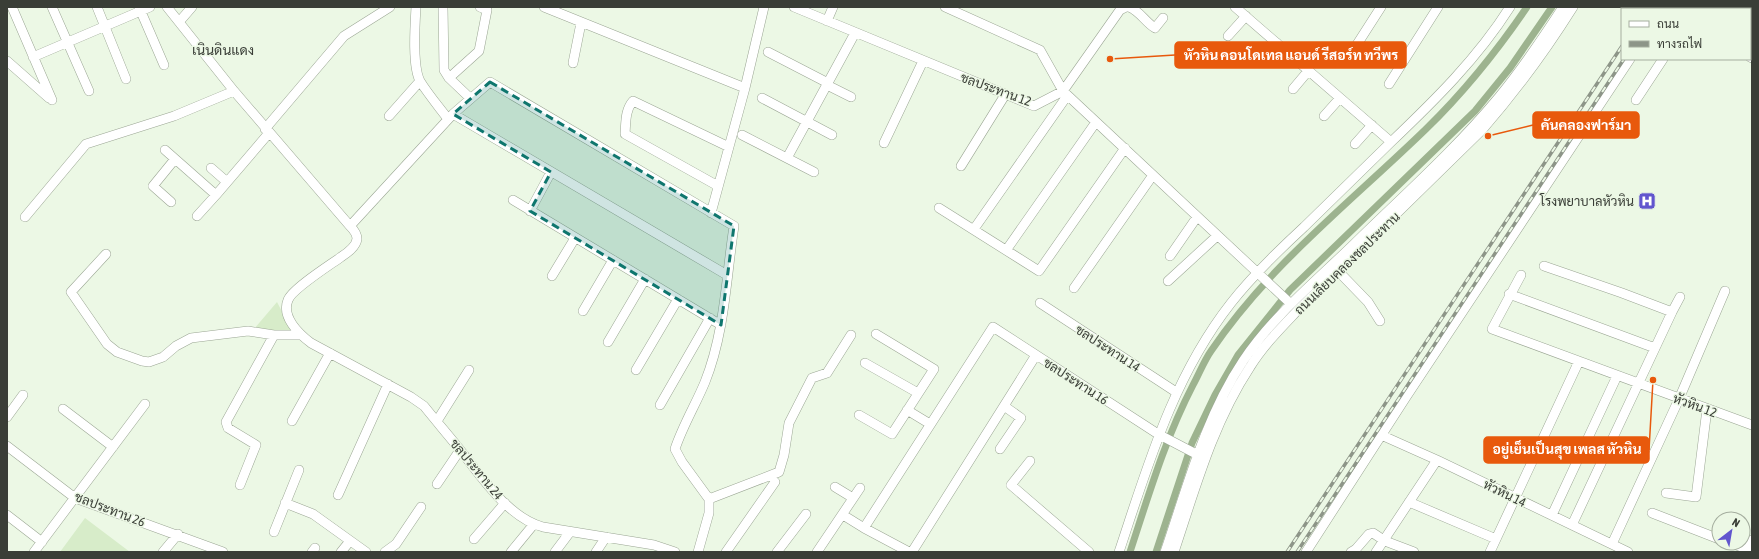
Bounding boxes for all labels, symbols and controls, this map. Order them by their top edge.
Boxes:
legend [1621,8,1751,60]
text: ถนน [1657,17,1680,31]
text: ทางรถไฟ [1657,36,1702,51]
district label: เนินดินแดง [192,42,254,58]
callout: หัวหิน คอนโดเทล แอนด์ รีสอร์ท ทวีพร [1175,42,1406,68]
text: หัวหิน คอนโดเทล แอนด์ รีสอร์ท ทวีพร [1184,46,1398,63]
street label: ชลประทาน 12 [958,70,1033,109]
callout: คันคลองฟาร์มา [1533,112,1639,138]
text: คันคลองฟาร์มา [1541,116,1631,133]
hospital icon: โรงพยาบาลหัวหิน [1637,191,1657,211]
place label: โรงพยาบาลหัวหิน [1539,193,1634,209]
street label: ถนนเลียบคลองชลประทาน [1290,208,1403,318]
street label: ชลประทาน 14 [1072,322,1143,375]
street label: ชลประทาน 16 [1040,355,1111,408]
street label: หัวหิน 12 [1671,390,1719,420]
street label: ชลประทาน 24 [447,436,506,503]
callout: อยู่เย็นเป็นสุข เพลส หัวหิน [1484,437,1649,463]
text: อยู่เย็นเป็นสุข เพลส หัวหิน [1493,439,1642,460]
street label: หัวหิน 14 [1481,476,1529,510]
street label: ชลประทาน 26 [72,489,147,530]
north arrow [1711,511,1751,551]
text: N [1730,516,1742,529]

